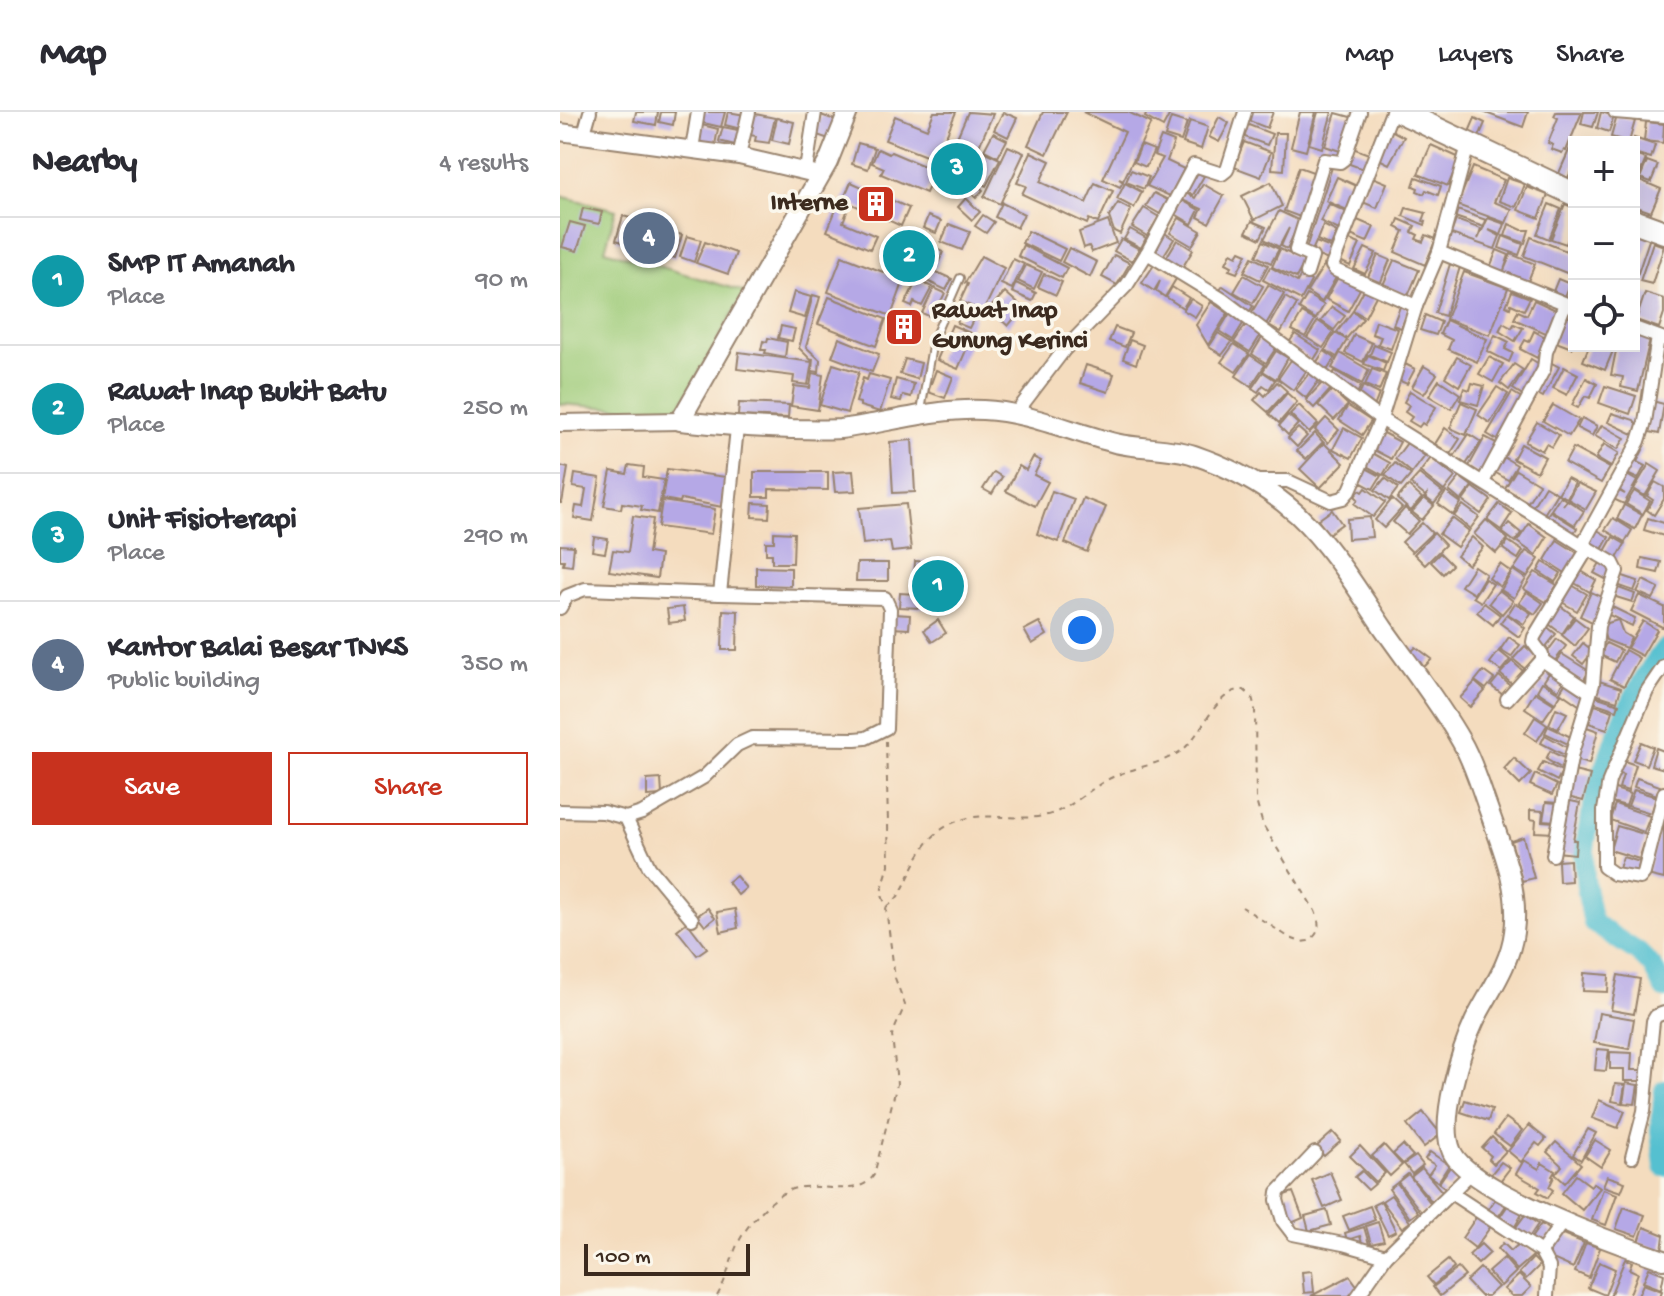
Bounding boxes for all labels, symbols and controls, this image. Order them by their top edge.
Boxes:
text: Map [40,33,106,77]
text: Map [1345,39,1394,72]
text: Layers [1438,39,1512,72]
text: Share [1556,39,1624,72]
map controls [1568,136,1640,352]
button: + [1568,136,1640,208]
pin: 3 [931,139,983,199]
text: Nearby [32,144,137,184]
text: 4 results [439,149,528,180]
building icon: Interne [855,183,897,225]
place label: Interne [770,189,850,220]
pin: 4 [623,208,675,268]
button: − [1568,208,1640,280]
pin: 2 [883,226,935,286]
text: SMP IT Amanah [108,248,295,283]
text: 1 [53,266,63,297]
text: 90 m [476,266,528,297]
button: locate [1568,280,1640,352]
text: Place [108,283,165,314]
place label: Rawat Inap Gunung Kerinci [931,297,1088,358]
building icon: Rawat Inap Gunung Kerinci [883,306,925,348]
text: Rawat Inap Bukit Batu [108,376,387,411]
text: 2 [52,394,64,425]
text: 250 m [462,394,528,425]
text: Place [108,411,165,442]
text: Unit Fisioterapi [108,504,297,539]
text: 3 [51,522,65,553]
text: 290 m [463,522,528,553]
text: Place [108,539,165,570]
pin: 1 [912,556,964,616]
your location [1062,610,1102,650]
text: Kantor Balai Besar TNKS [108,632,408,667]
text: 4 [52,650,64,681]
text: 350 m [461,650,528,681]
text: Public building [108,667,260,698]
button: Save [32,752,272,825]
button: Share [288,752,528,825]
scale bar [584,1240,750,1276]
text: 100 m [596,1245,651,1271]

